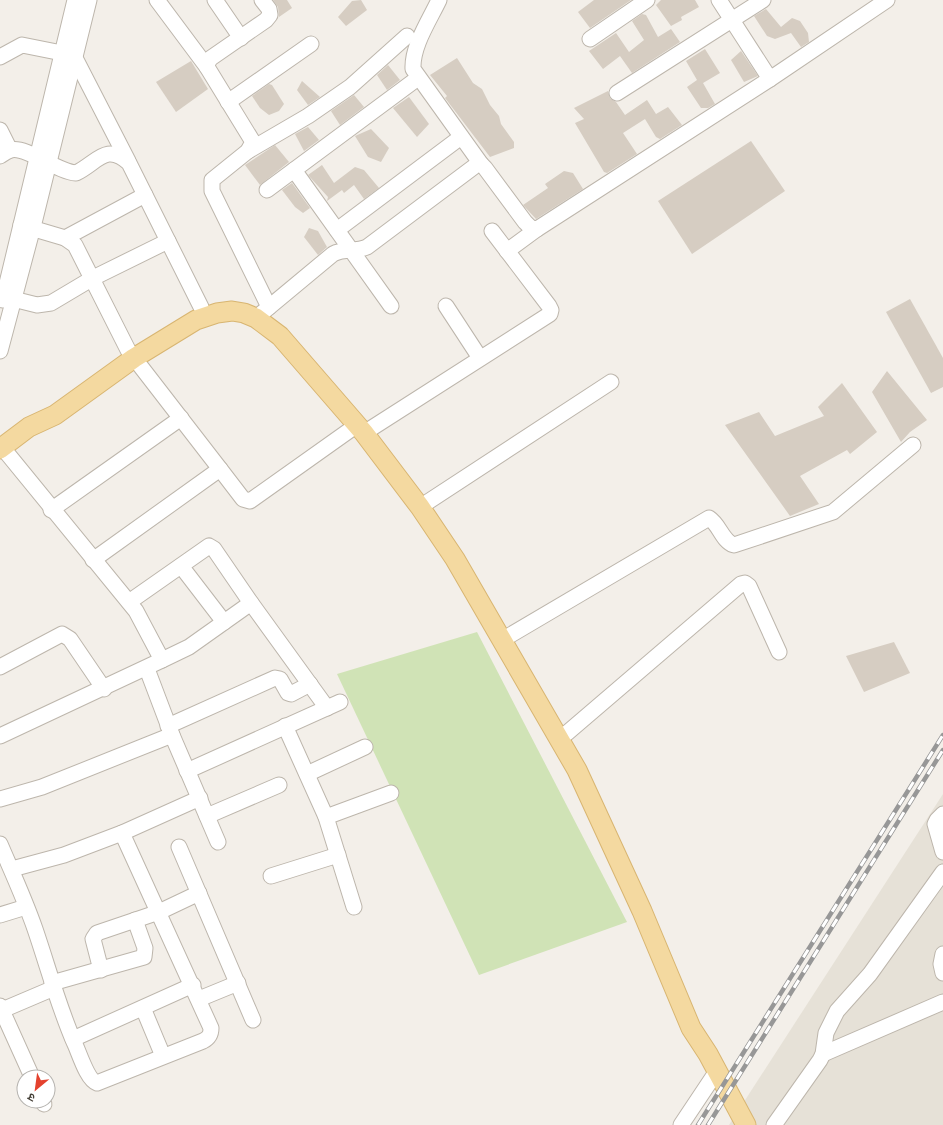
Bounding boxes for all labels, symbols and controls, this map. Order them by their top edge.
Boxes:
north arrow [16,1069,56,1109]
text: उ [24,1089,38,1105]

